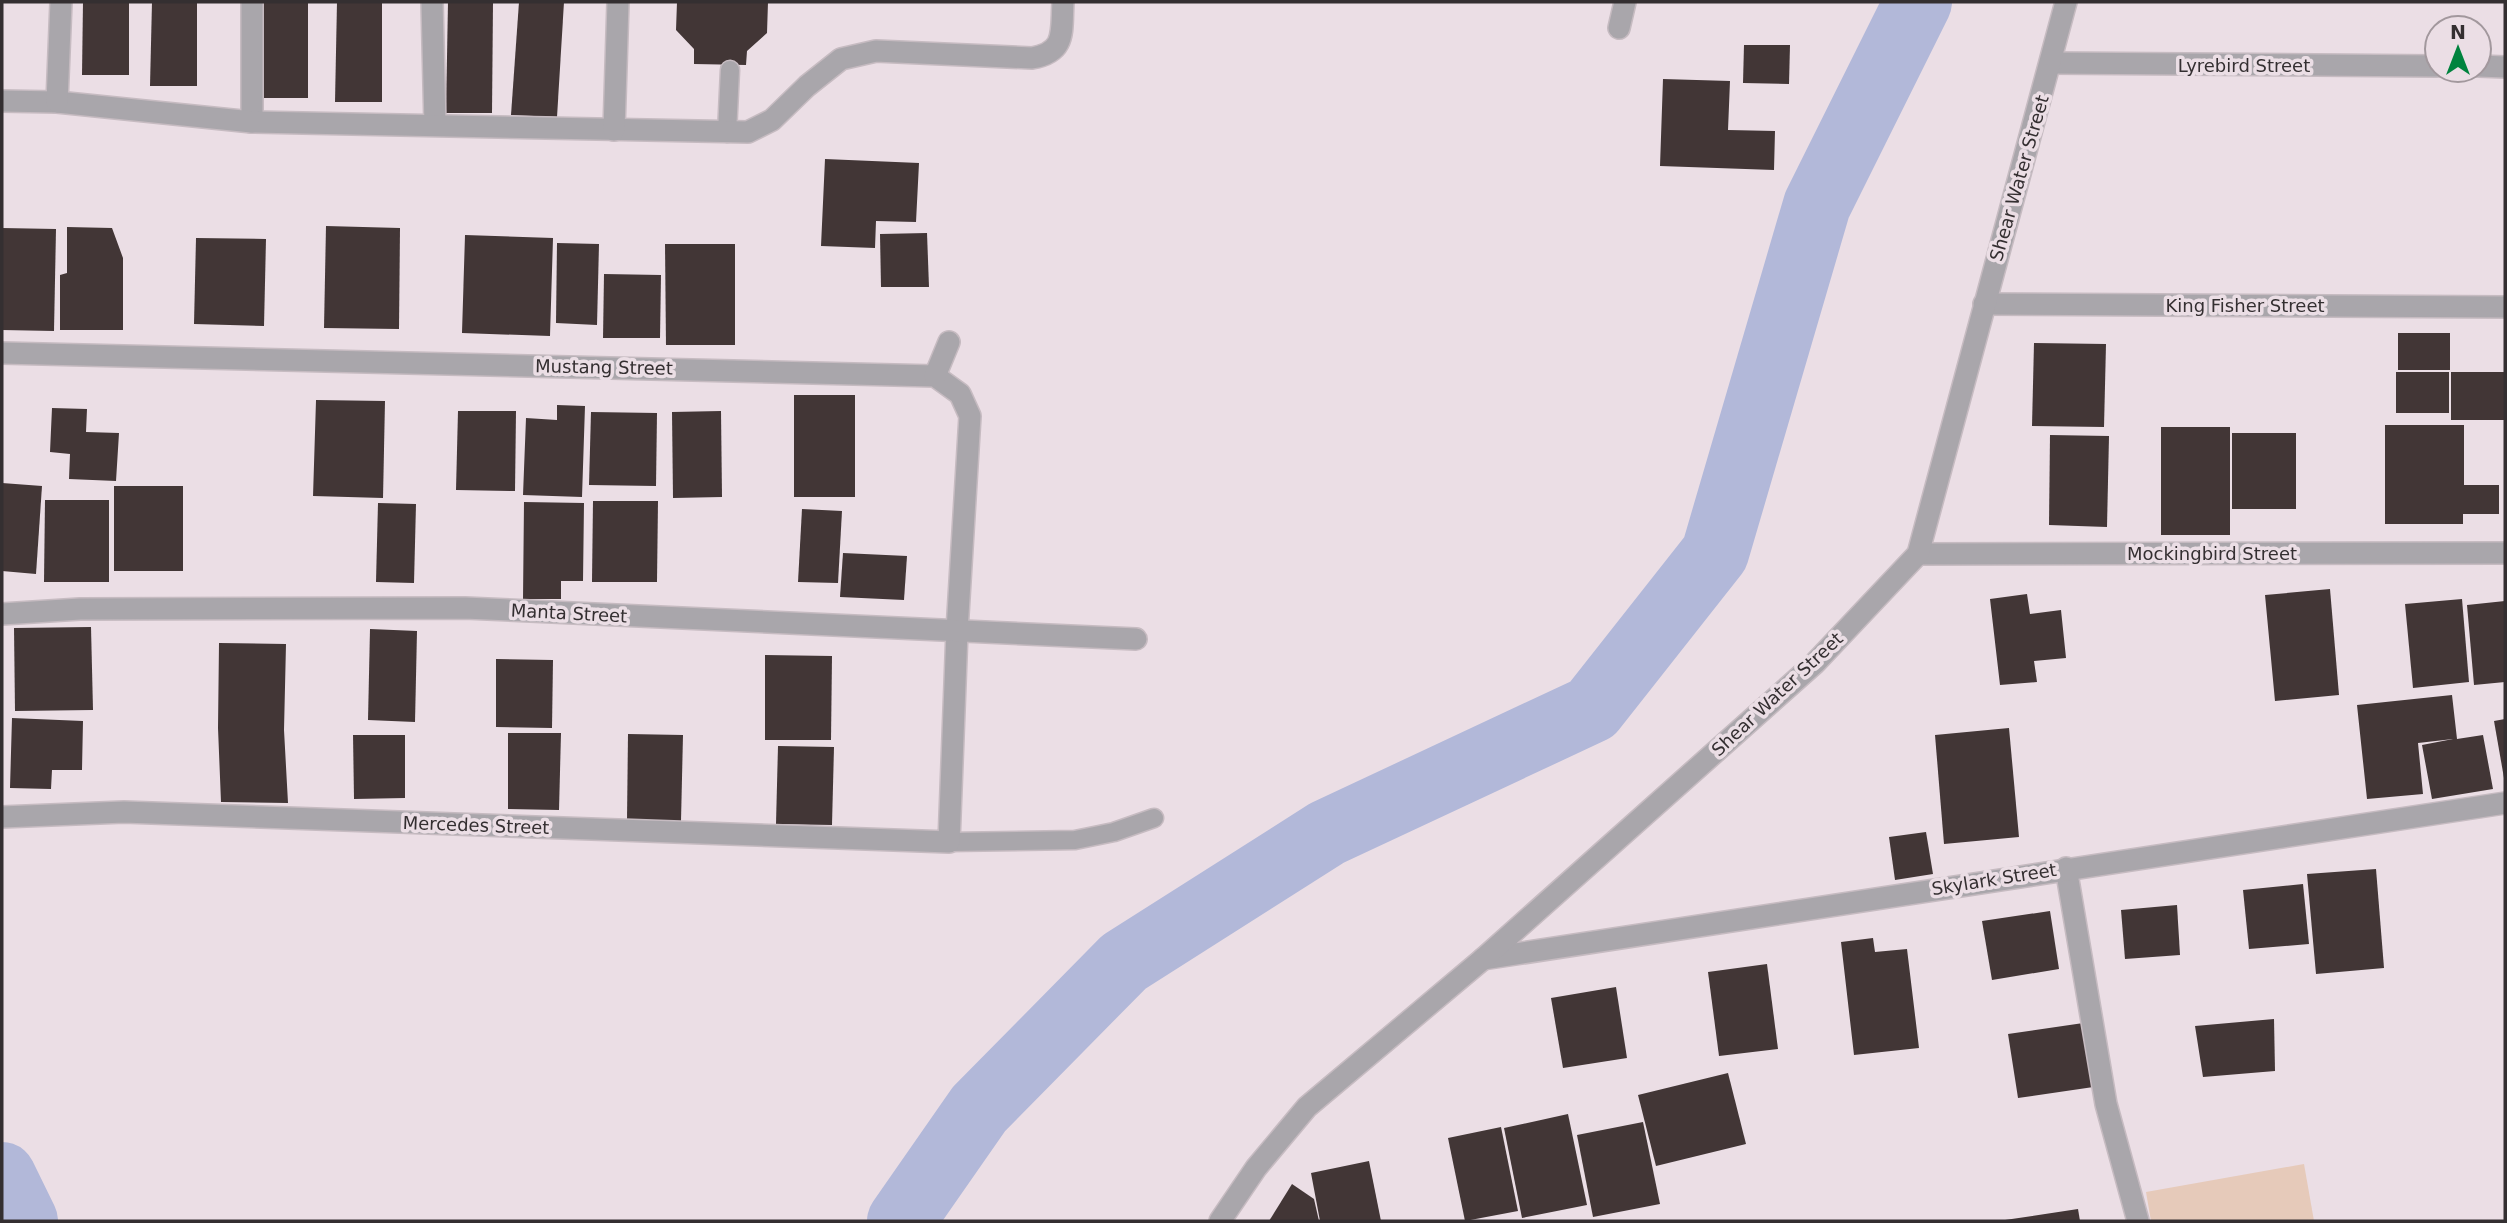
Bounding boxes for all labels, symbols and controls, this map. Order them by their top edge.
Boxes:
north arrow [2423,14,2493,84]
text: N [2450,21,2466,43]
street label: Lyrebird Street [2178,55,2310,76]
street label: Shear Water Street [1985,93,2053,263]
street label: King Fisher Street [2165,295,2325,316]
street label: Mustang Street [535,355,673,379]
street label: Mockingbird Street [2127,543,2297,564]
street label: Manta Street [510,599,628,627]
street label: Shear Water Street [1707,628,1847,760]
street label: Mercedes Street [402,812,550,838]
street label: Skylark Street [1930,859,2058,899]

